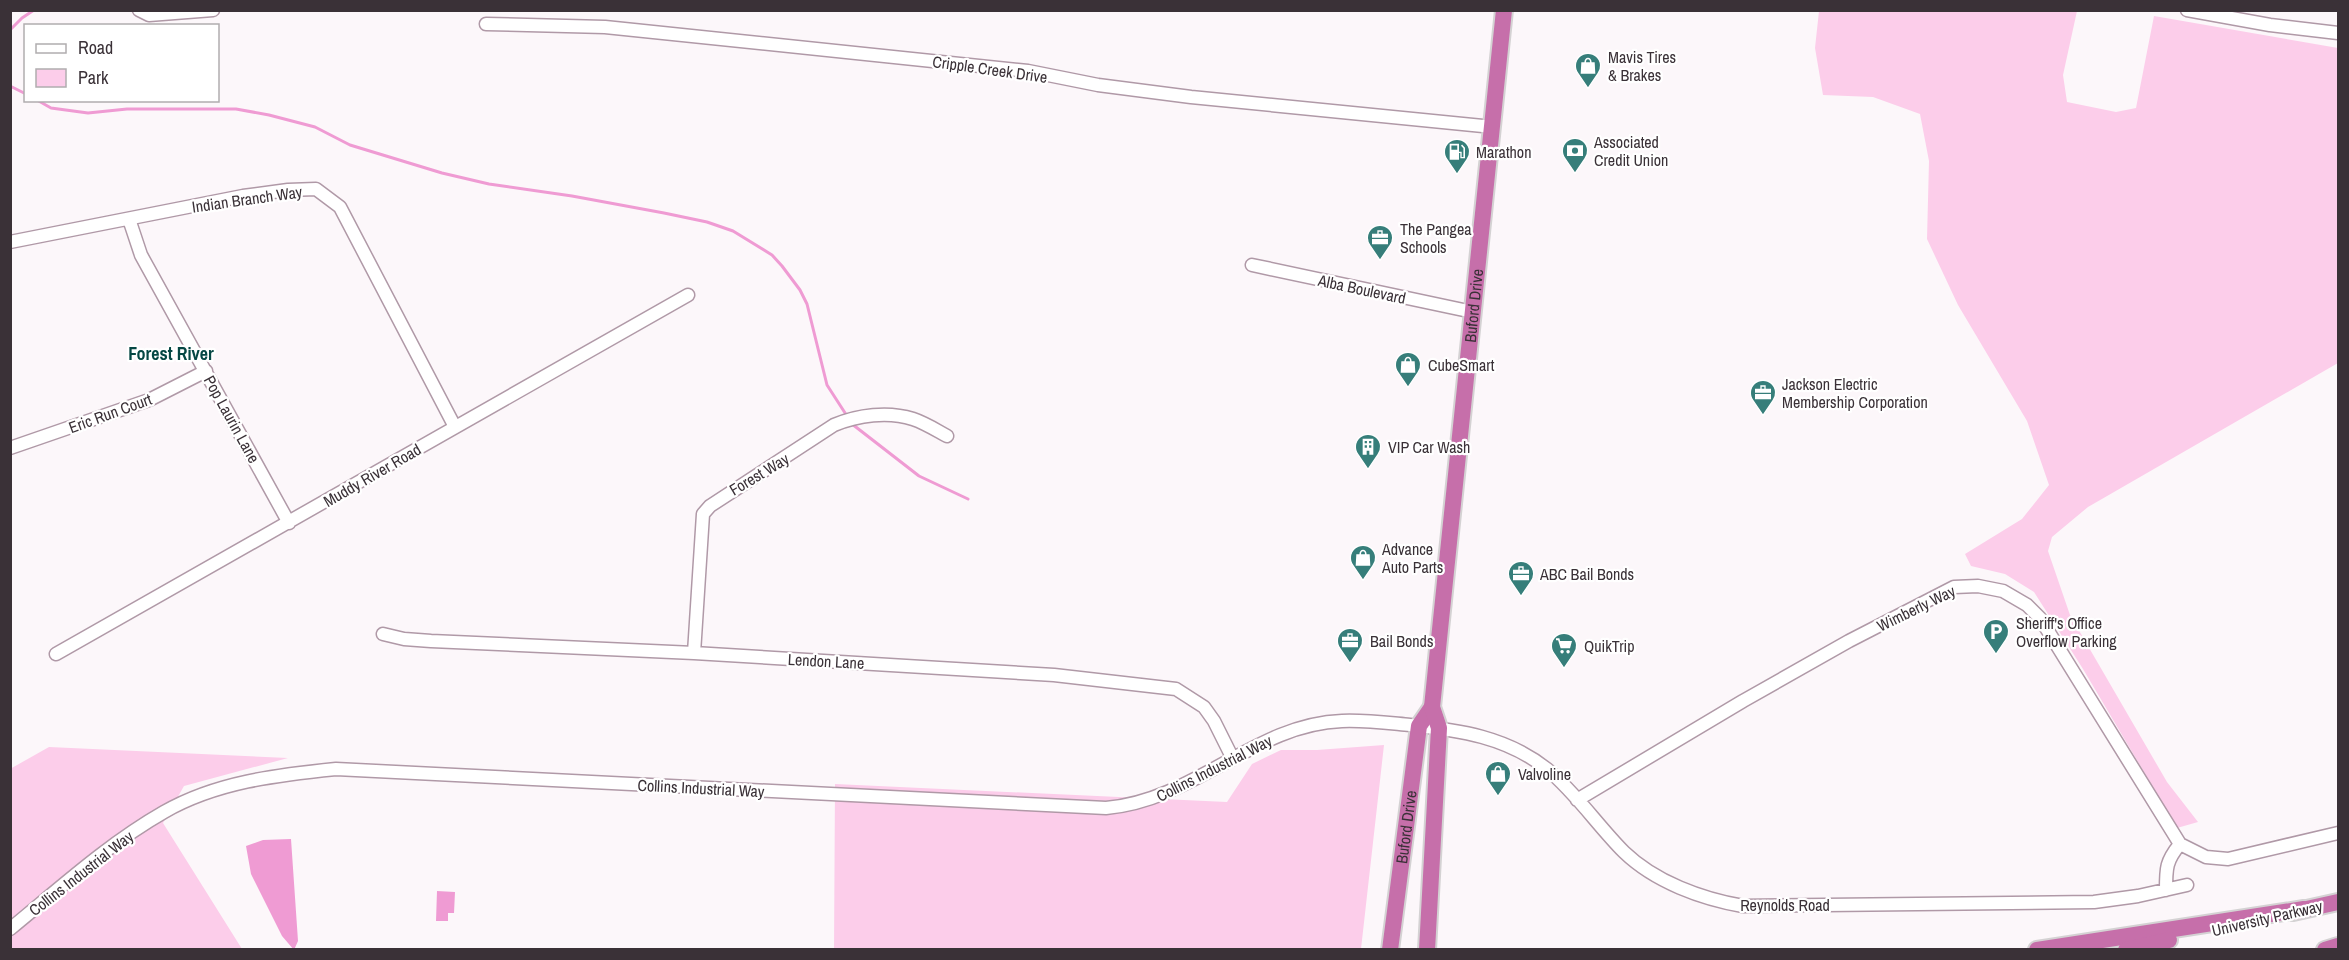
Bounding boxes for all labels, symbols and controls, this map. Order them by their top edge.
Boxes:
legend [24,24,219,102]
text: Road [78,35,113,60]
place label: Mavis Tires & Brakes [1608,46,1676,86]
street label: Cripple Creek Drive [931,50,1049,88]
shop icon: Mavis Tires & Brakes [1573,51,1603,89]
text: Park [78,65,109,90]
place label: Associated Credit Union [1593,131,1668,171]
bank icon: Associated Credit Union [1560,136,1590,174]
fuel station icon: Marathon [1442,137,1472,175]
place label: Marathon [1476,141,1531,163]
street label: Indian Branch Way [190,180,304,218]
place label: The Pangea Schools [1400,218,1472,258]
office icon: The Pangea Schools [1365,223,1395,261]
street label: Buford Drive [1459,268,1488,343]
street label: Alba Boulevard [1315,269,1408,309]
district label: Forest River [128,341,214,366]
shop icon: CubeSmart [1393,350,1423,388]
place label: CubeSmart [1428,354,1495,376]
street label: Pop Laurin Lane [199,371,265,467]
place label: Jackson Electric Membership Corporation [1782,373,1928,413]
office icon: Jackson Electric Membership Corporation [1748,378,1778,416]
street label: Eric Run Court [65,388,155,438]
building icon: VIP Car Wash [1353,432,1383,470]
place label: VIP Car Wash [1388,436,1470,458]
street label: Muddy River Road [319,438,425,512]
street label: Forest Way [725,447,793,500]
place label: Advance Auto Parts [1381,538,1443,578]
shop icon: Advance Auto Parts [1348,543,1378,581]
office icon: ABC Bail Bonds [1506,559,1536,597]
place label: ABC Bail Bonds [1539,563,1634,585]
street label: Wimberly Way [1873,579,1959,636]
place label: Sheriff's Office Overflow Parking [2016,612,2117,652]
parking icon: Sheriff's Office Overflow Parking [1981,617,2011,655]
office icon: Bail Bonds [1335,626,1365,664]
place label: Bail Bonds [1370,630,1433,652]
supermarket icon: QuikTrip [1549,631,1579,669]
place label: QuikTrip [1584,635,1635,657]
street label: Lendon Lane [787,648,865,674]
street label: Collins Industrial Way [1152,729,1276,807]
shop icon: Valvoline [1483,759,1513,797]
place label: Valvoline [1518,763,1571,785]
street label: Collins Industrial Way [637,774,765,802]
street label: Buford Drive [1390,789,1422,865]
street label: Collins Industrial Way [24,825,138,921]
street label: Reynolds Road [1740,894,1830,916]
street label: University Parkway [2209,894,2325,941]

